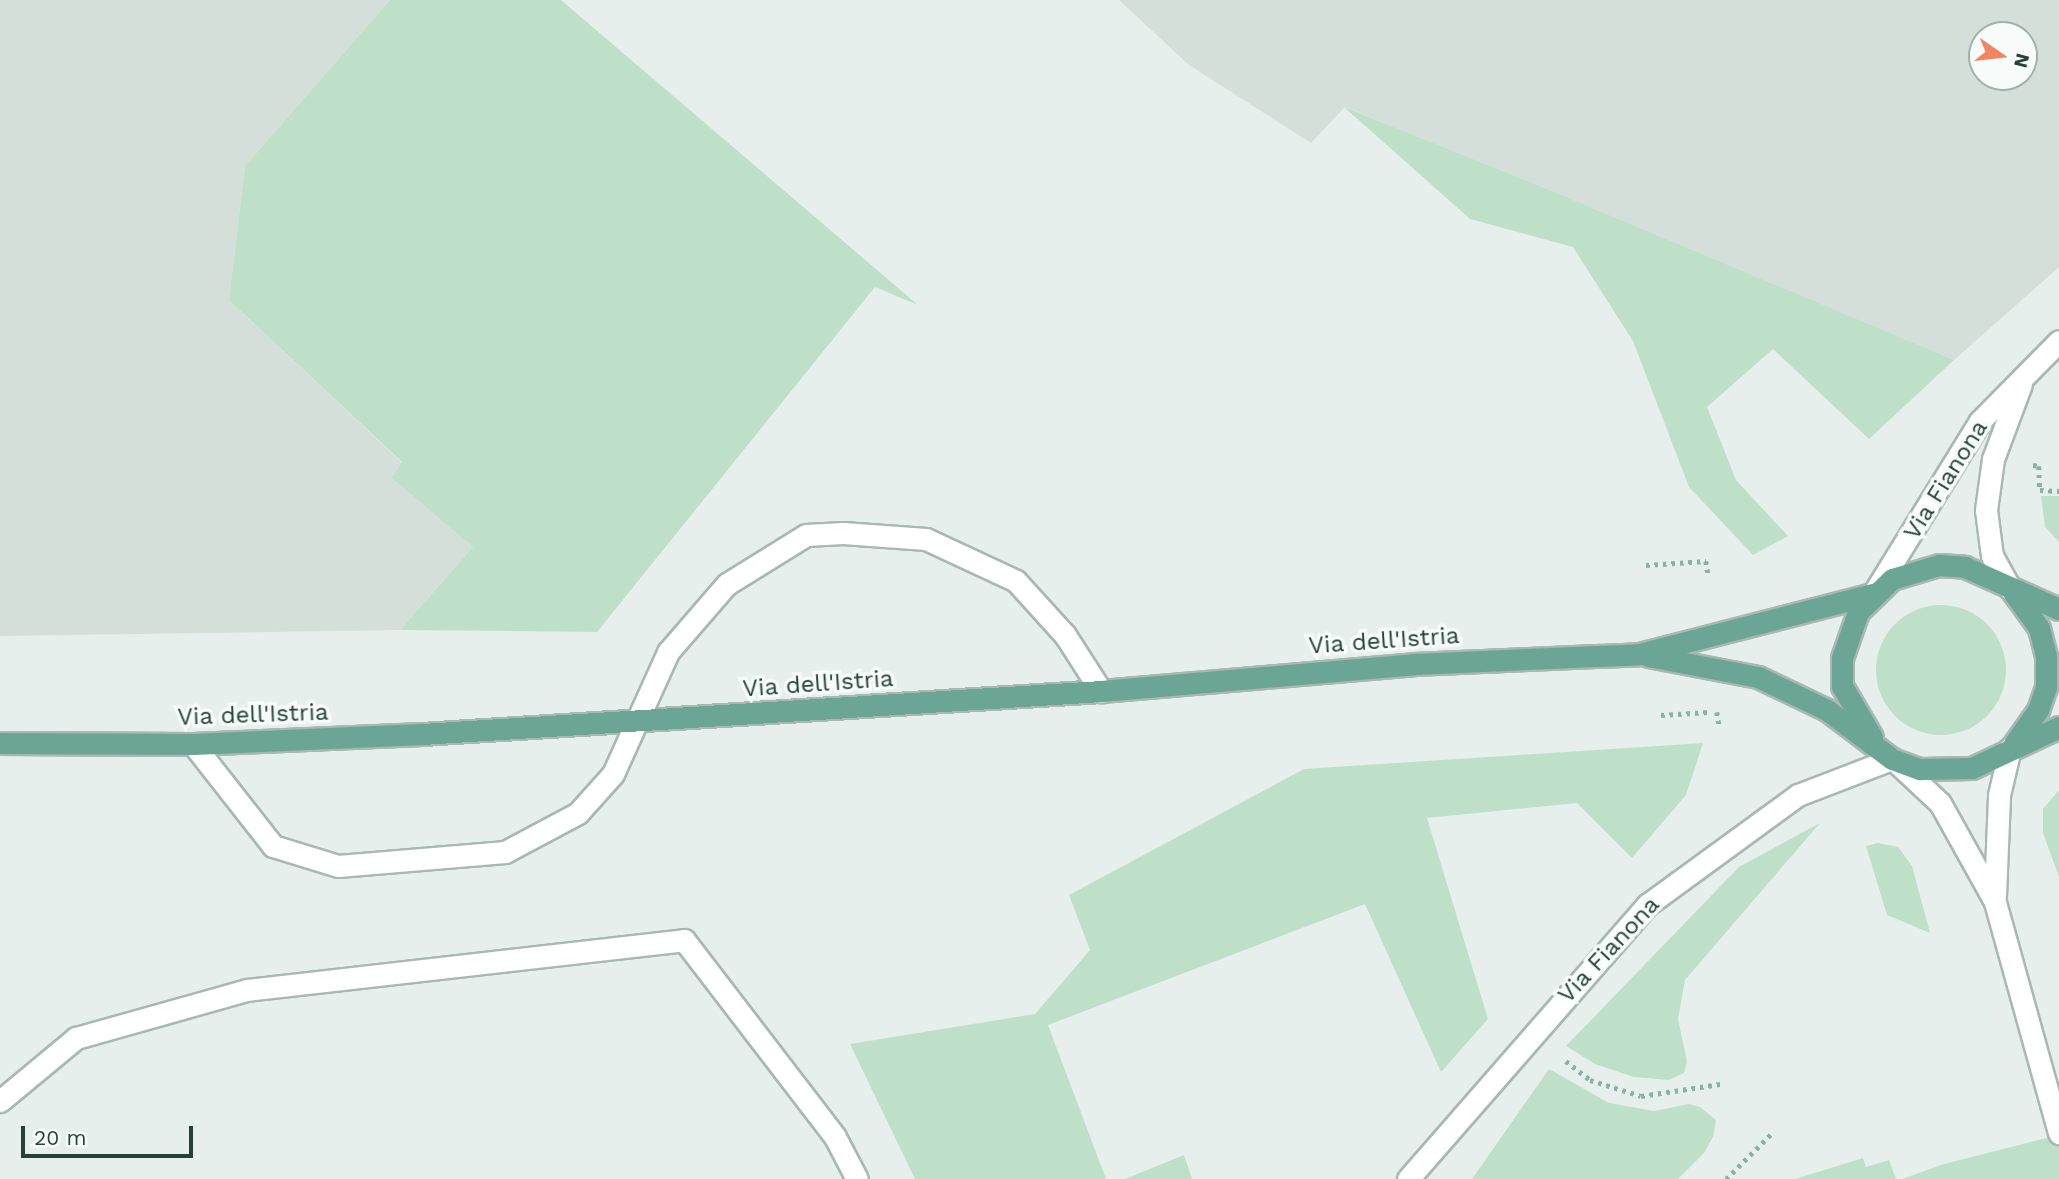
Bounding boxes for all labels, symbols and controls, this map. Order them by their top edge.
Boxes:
north arrow [1968,21,2038,91]
text: N [2009,51,2035,70]
street label: Via Fianona [1898,415,1994,545]
street label: Via dell'Istria [1307,621,1461,661]
street label: Via dell'Istria [741,664,895,704]
street label: Via dell'Istria [177,698,329,732]
street label: Via Fianona [1552,890,1666,1010]
scale bar [24,1112,196,1156]
text: 20 m [34,1125,86,1150]

